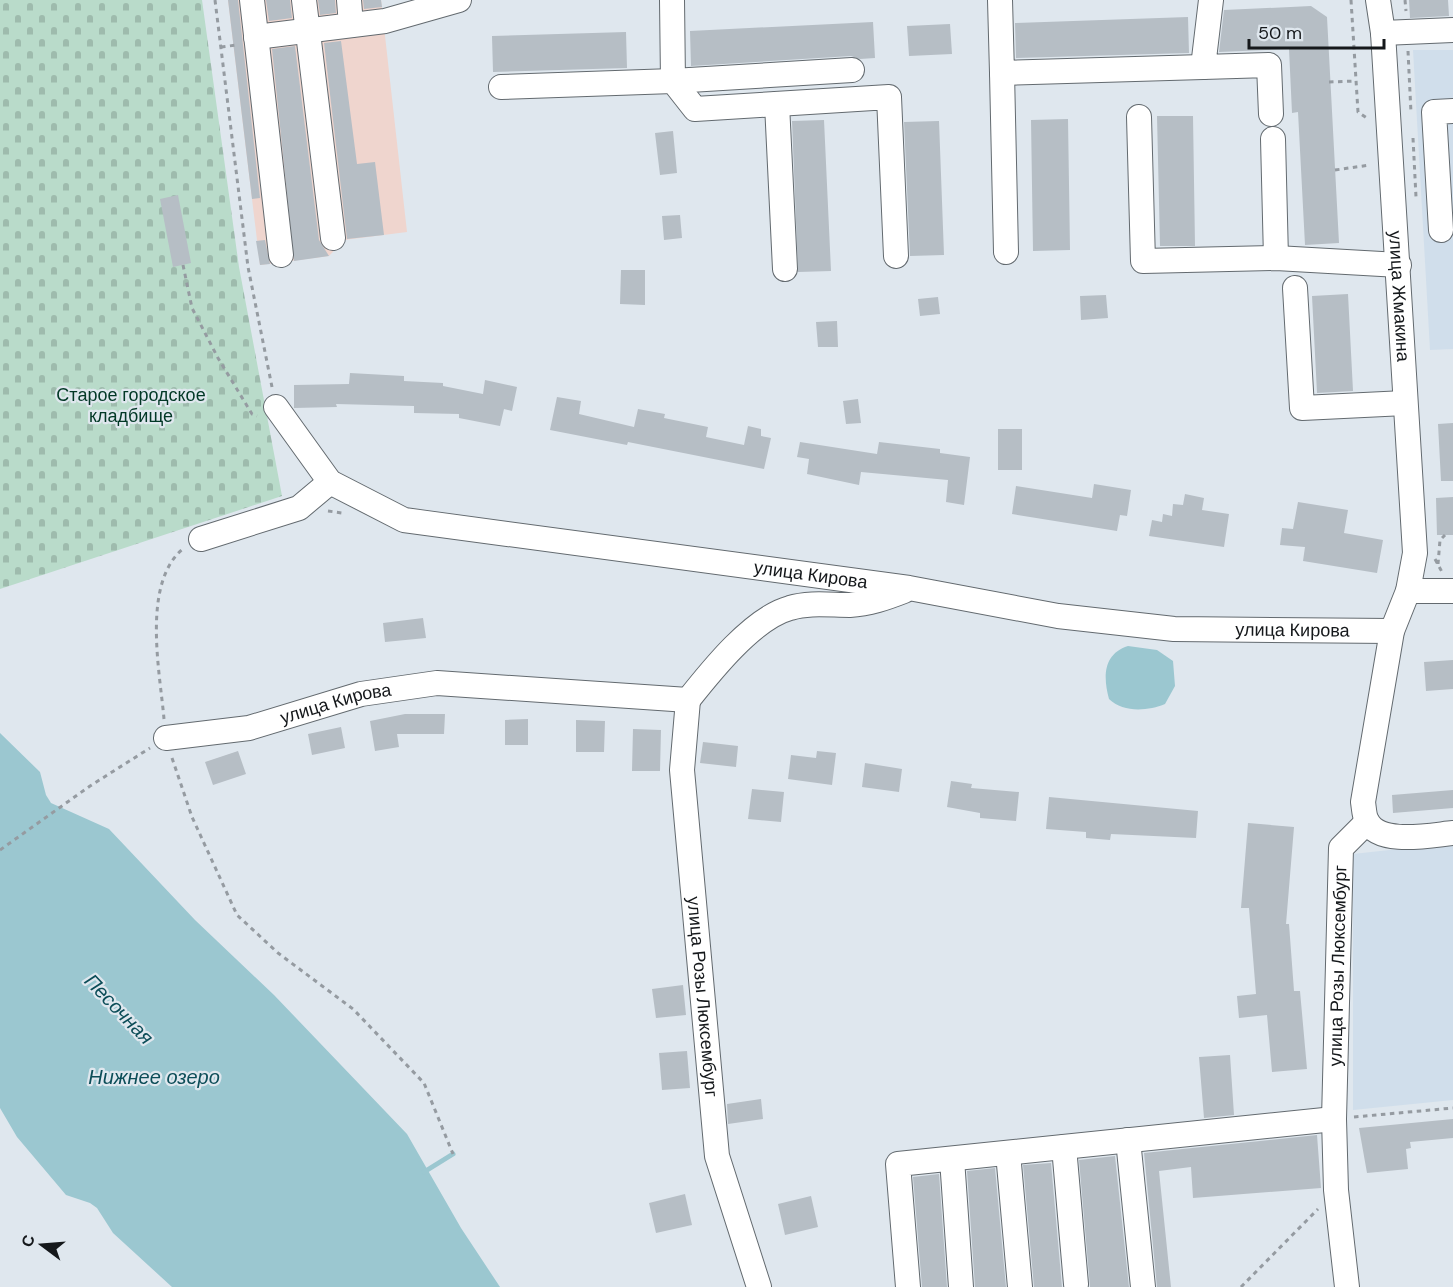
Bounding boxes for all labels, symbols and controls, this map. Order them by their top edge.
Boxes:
scale bar [1249,12,1384,50]
text: 50 m [1258,21,1302,45]
street label: улица Жмакина [1383,230,1415,363]
park label: Старое городское кладбище [56,383,206,428]
street label: улица Кирова [752,555,870,594]
street label: улица Кирова [1235,618,1351,643]
street label: улица Кирова [277,678,394,730]
street label: улица Розы Люксембург [1323,864,1353,1067]
street label: улица Розы Люксембург [682,896,724,1099]
water label: Песочная [79,968,159,1050]
water label: Нижнее озеро [88,1064,220,1090]
north arrow [12,1215,72,1275]
text: С [16,1232,40,1249]

